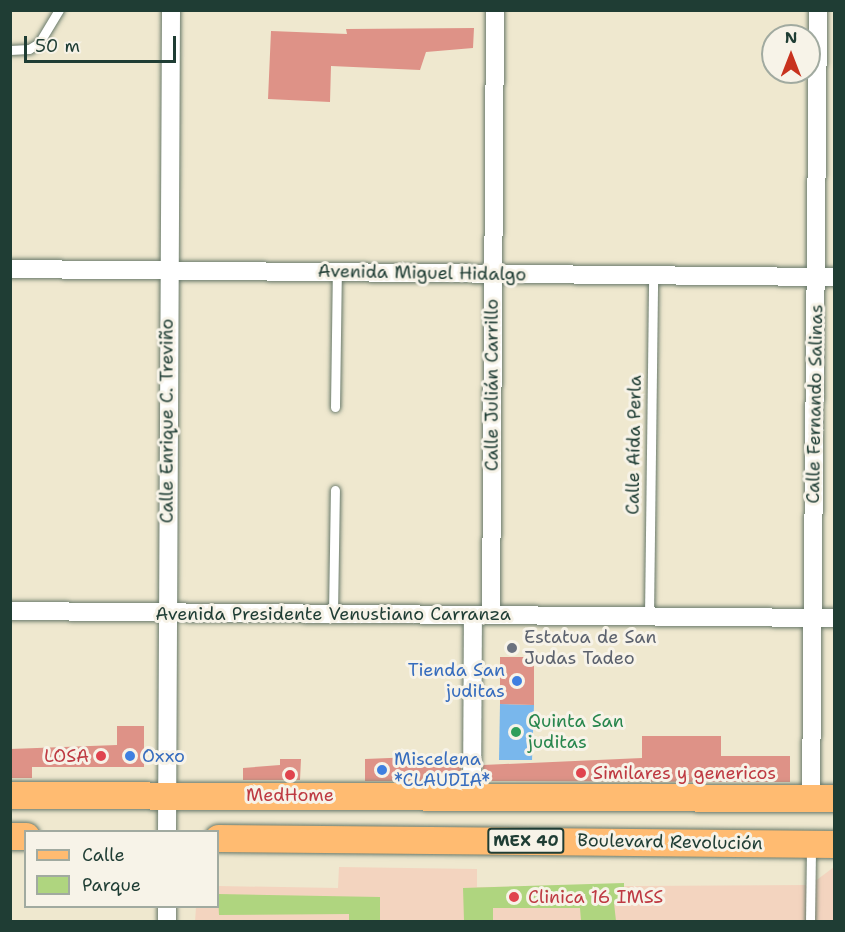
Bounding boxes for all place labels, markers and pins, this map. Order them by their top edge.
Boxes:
place label: Estatua de San Judas Tadeo [524,627,656,670]
marker: Estatua de San Judas Tadeo [505,641,519,655]
place label: Tienda San juditas [408,660,505,702]
marker: Tienda San juditas [510,674,524,688]
place label: Quinta San juditas [528,711,624,754]
marker: Quinta San juditas [509,725,523,739]
place label: LOSA [44,745,89,767]
place label: Oxxo [142,745,185,767]
marker: LOSA [94,749,108,763]
marker: Oxxo [123,749,137,763]
place label: Miscelena *CLAUDIA* [394,749,490,792]
place label: Similares y genericos [593,762,776,784]
marker: Miscelena *CLAUDIA* [375,763,389,777]
marker: Similares y genericos [574,766,588,780]
marker: MedHome [283,768,297,782]
place label: MedHome [246,784,334,806]
place label: Clinica 16 IMSS [528,886,663,908]
marker: Clinica 16 IMSS [505,888,523,906]

